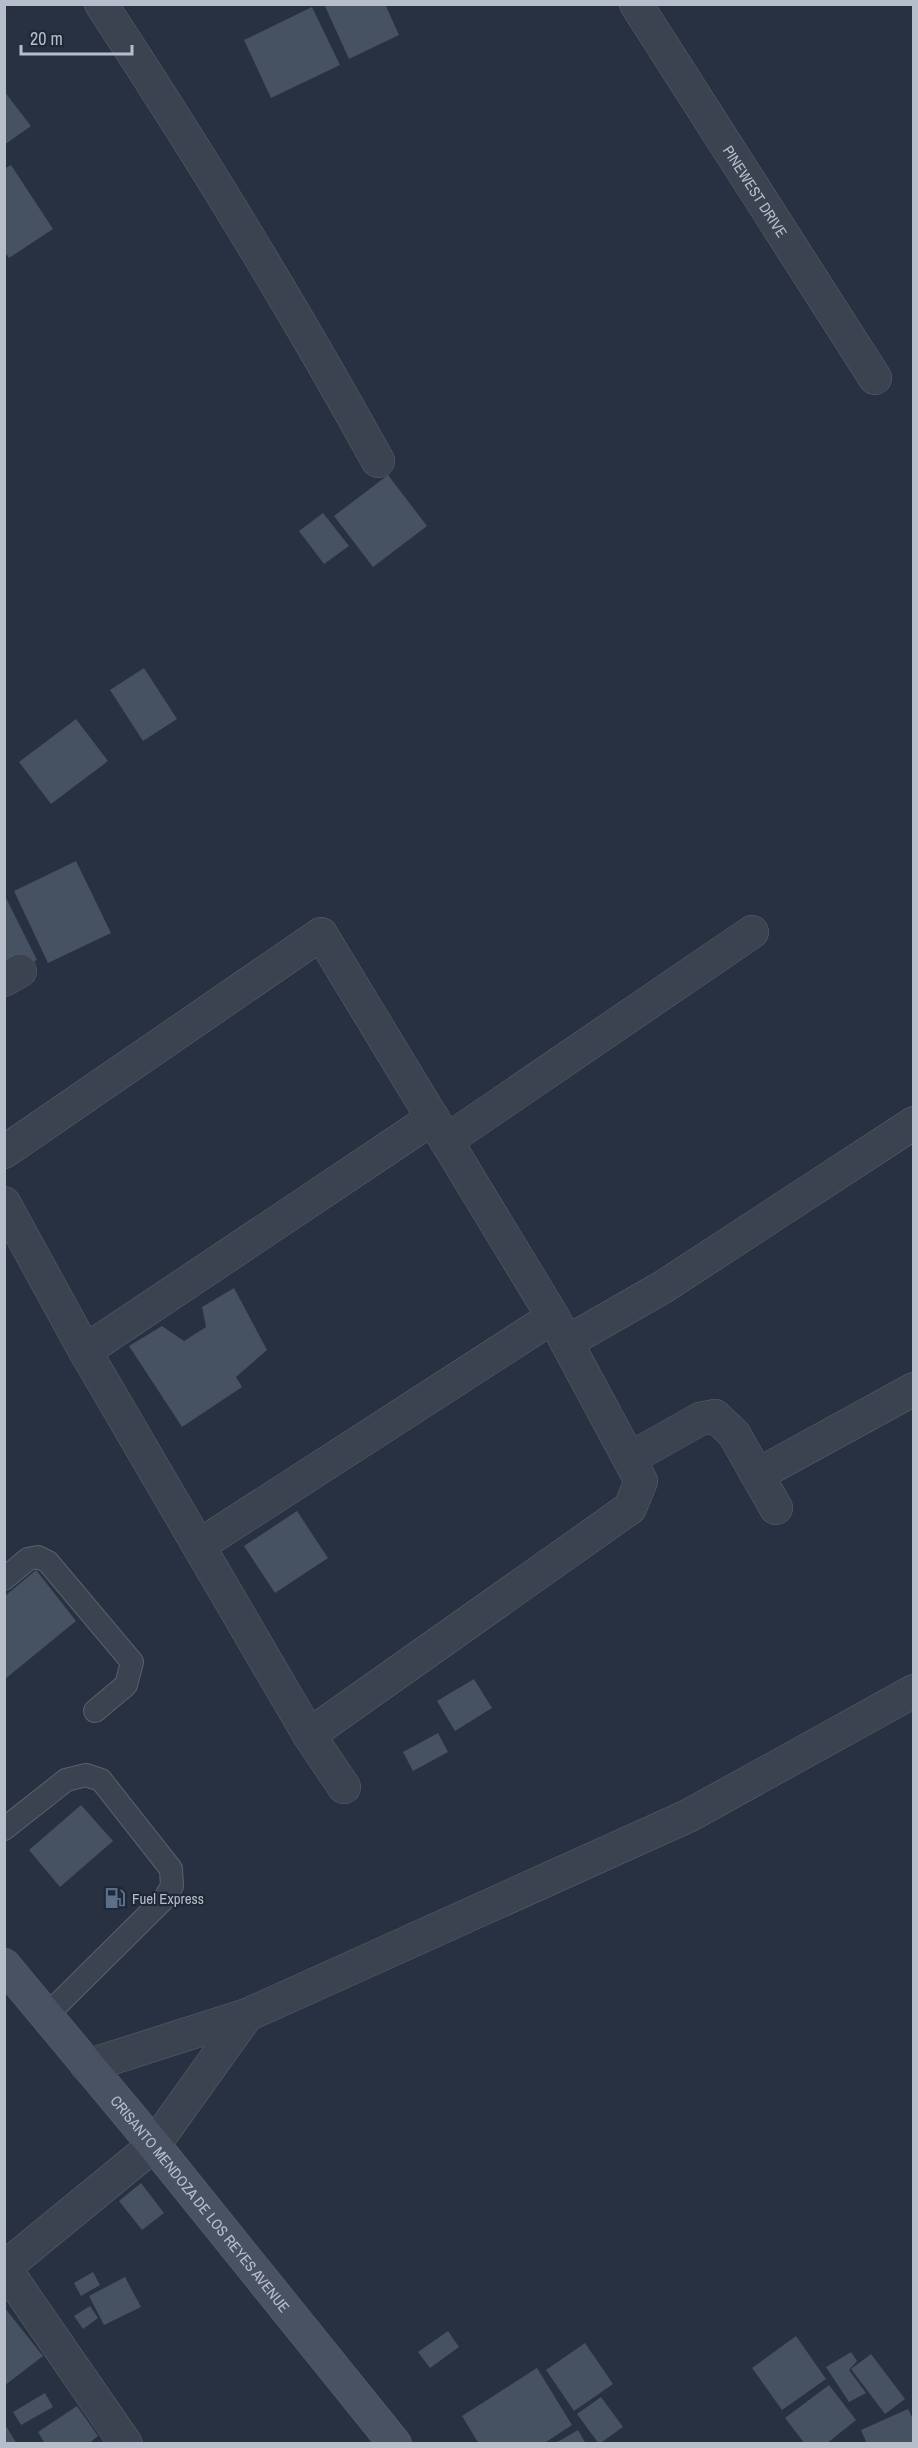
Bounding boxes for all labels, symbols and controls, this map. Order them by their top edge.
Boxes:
scale bar [21,18,132,56]
text: 20 m [30,26,63,51]
street label: PINEWEST DRIVE [718,141,793,241]
fuel station icon: Fuel Express [103,1886,127,1910]
place label: Fuel Express [132,1888,204,1909]
street label: CRISANTO MENDOZA DE LOS REYES AVENUE [106,2090,295,2316]

